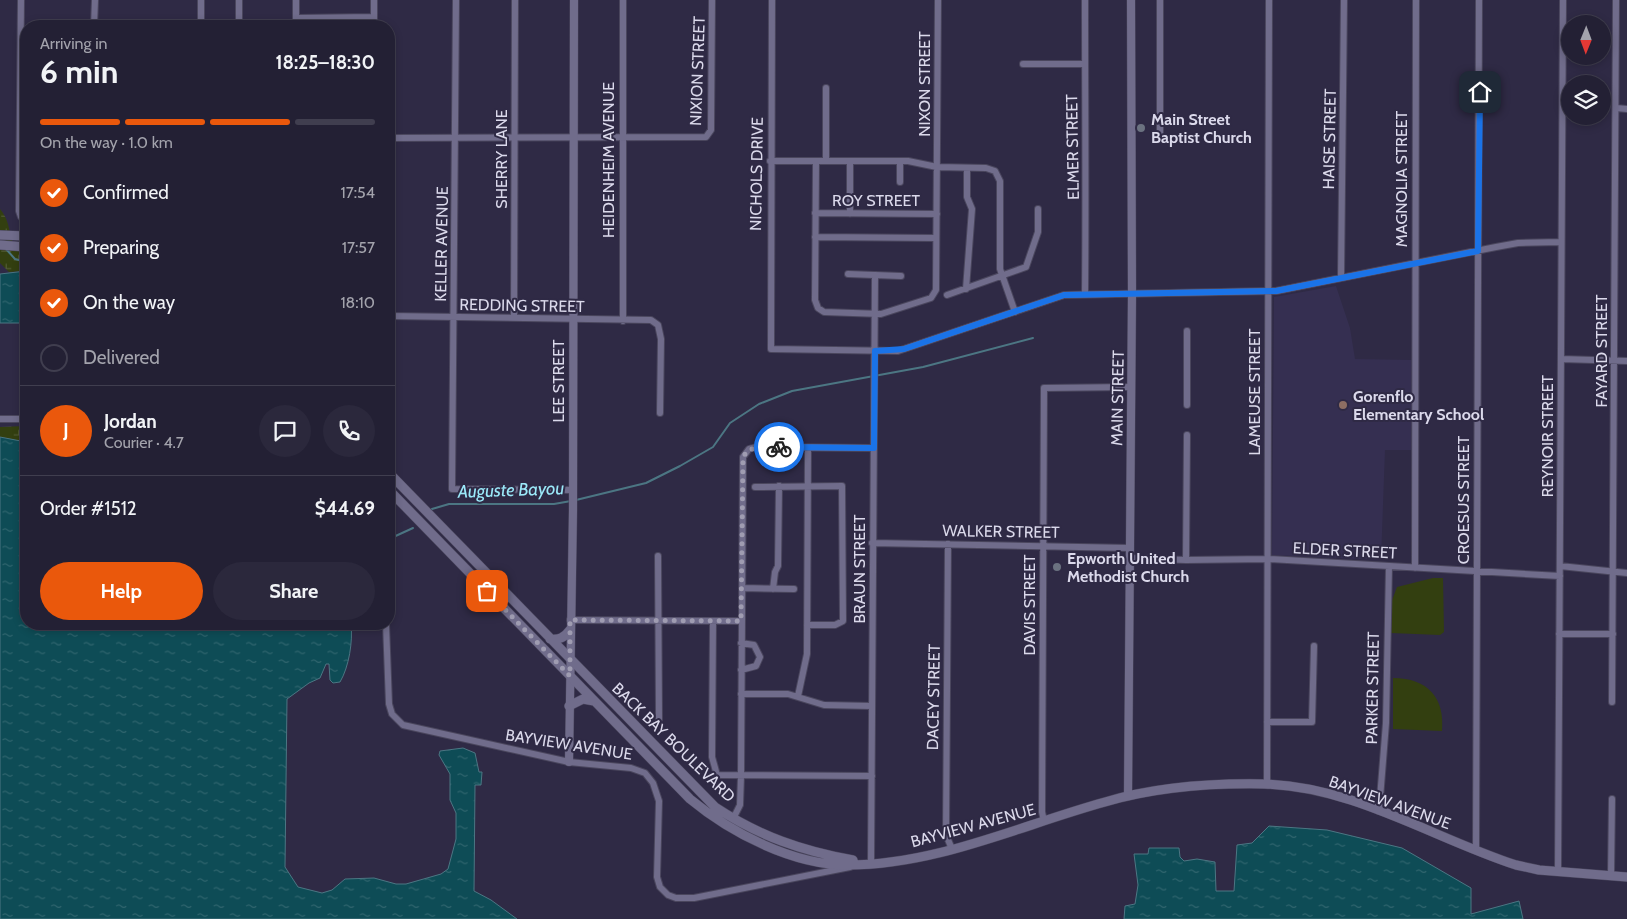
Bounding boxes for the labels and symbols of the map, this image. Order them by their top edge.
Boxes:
street label: NIXION STREET [686,15,709,126]
north arrow [1561,15,1611,65]
street label: NIXON STREET [915,31,934,137]
pin [1459,71,1501,113]
street label: HEIDENHEIM AVENUE [599,82,618,238]
street label: HAISE STREET [1319,88,1340,190]
street label: ELMER STREET [1062,94,1083,200]
street label: SHERRY LANE [492,109,511,209]
place label: Main Street Baptist Church [1151,110,1252,147]
street label: MAGNOLIA STREET [1392,110,1411,247]
street label: NICHOLS DRIVE [746,117,767,231]
marker: Main Street Baptist Church [1135,122,1147,134]
street label: KELLER AVENUE [431,186,452,302]
street label: ROY STREET [832,191,920,210]
street label: FAYARD STREET [1592,294,1611,407]
street label: REDDING STREET [459,295,585,316]
street label: LAMEUSE STREET [1245,328,1264,455]
street label: LEE STREET [549,339,568,423]
street label: MAIN STREET [1107,350,1128,446]
street label: REYNOIR STREET [1538,374,1557,497]
place label: Gorenflo Elementary School [1353,387,1484,424]
marker: Gorenflo Elementary School [1337,399,1349,411]
courier [754,422,804,472]
street label: CROESUS STREET [1454,435,1473,564]
water label: Auguste Bayou [456,477,565,503]
street label: BRAUN STREET [850,514,869,624]
street label: WALKER STREET [942,521,1060,542]
street label: ELDER STREET [1292,538,1398,563]
place label: Epworth United Methodist Church [1067,549,1189,586]
street label: DAVIS STREET [1020,554,1039,656]
marker: Epworth United Methodist Church [1051,561,1063,573]
pin [466,570,508,612]
street label: PARKER STREET [1362,631,1383,745]
street label: DACEY STREET [923,643,944,750]
street label: BACK BAY BOULEVARD [608,679,739,806]
street label: BAYVIEW AVENUE [504,725,634,764]
street label: BAYVIEW AVENUE [1326,772,1453,833]
street label: BAYVIEW AVENUE [909,800,1038,851]

